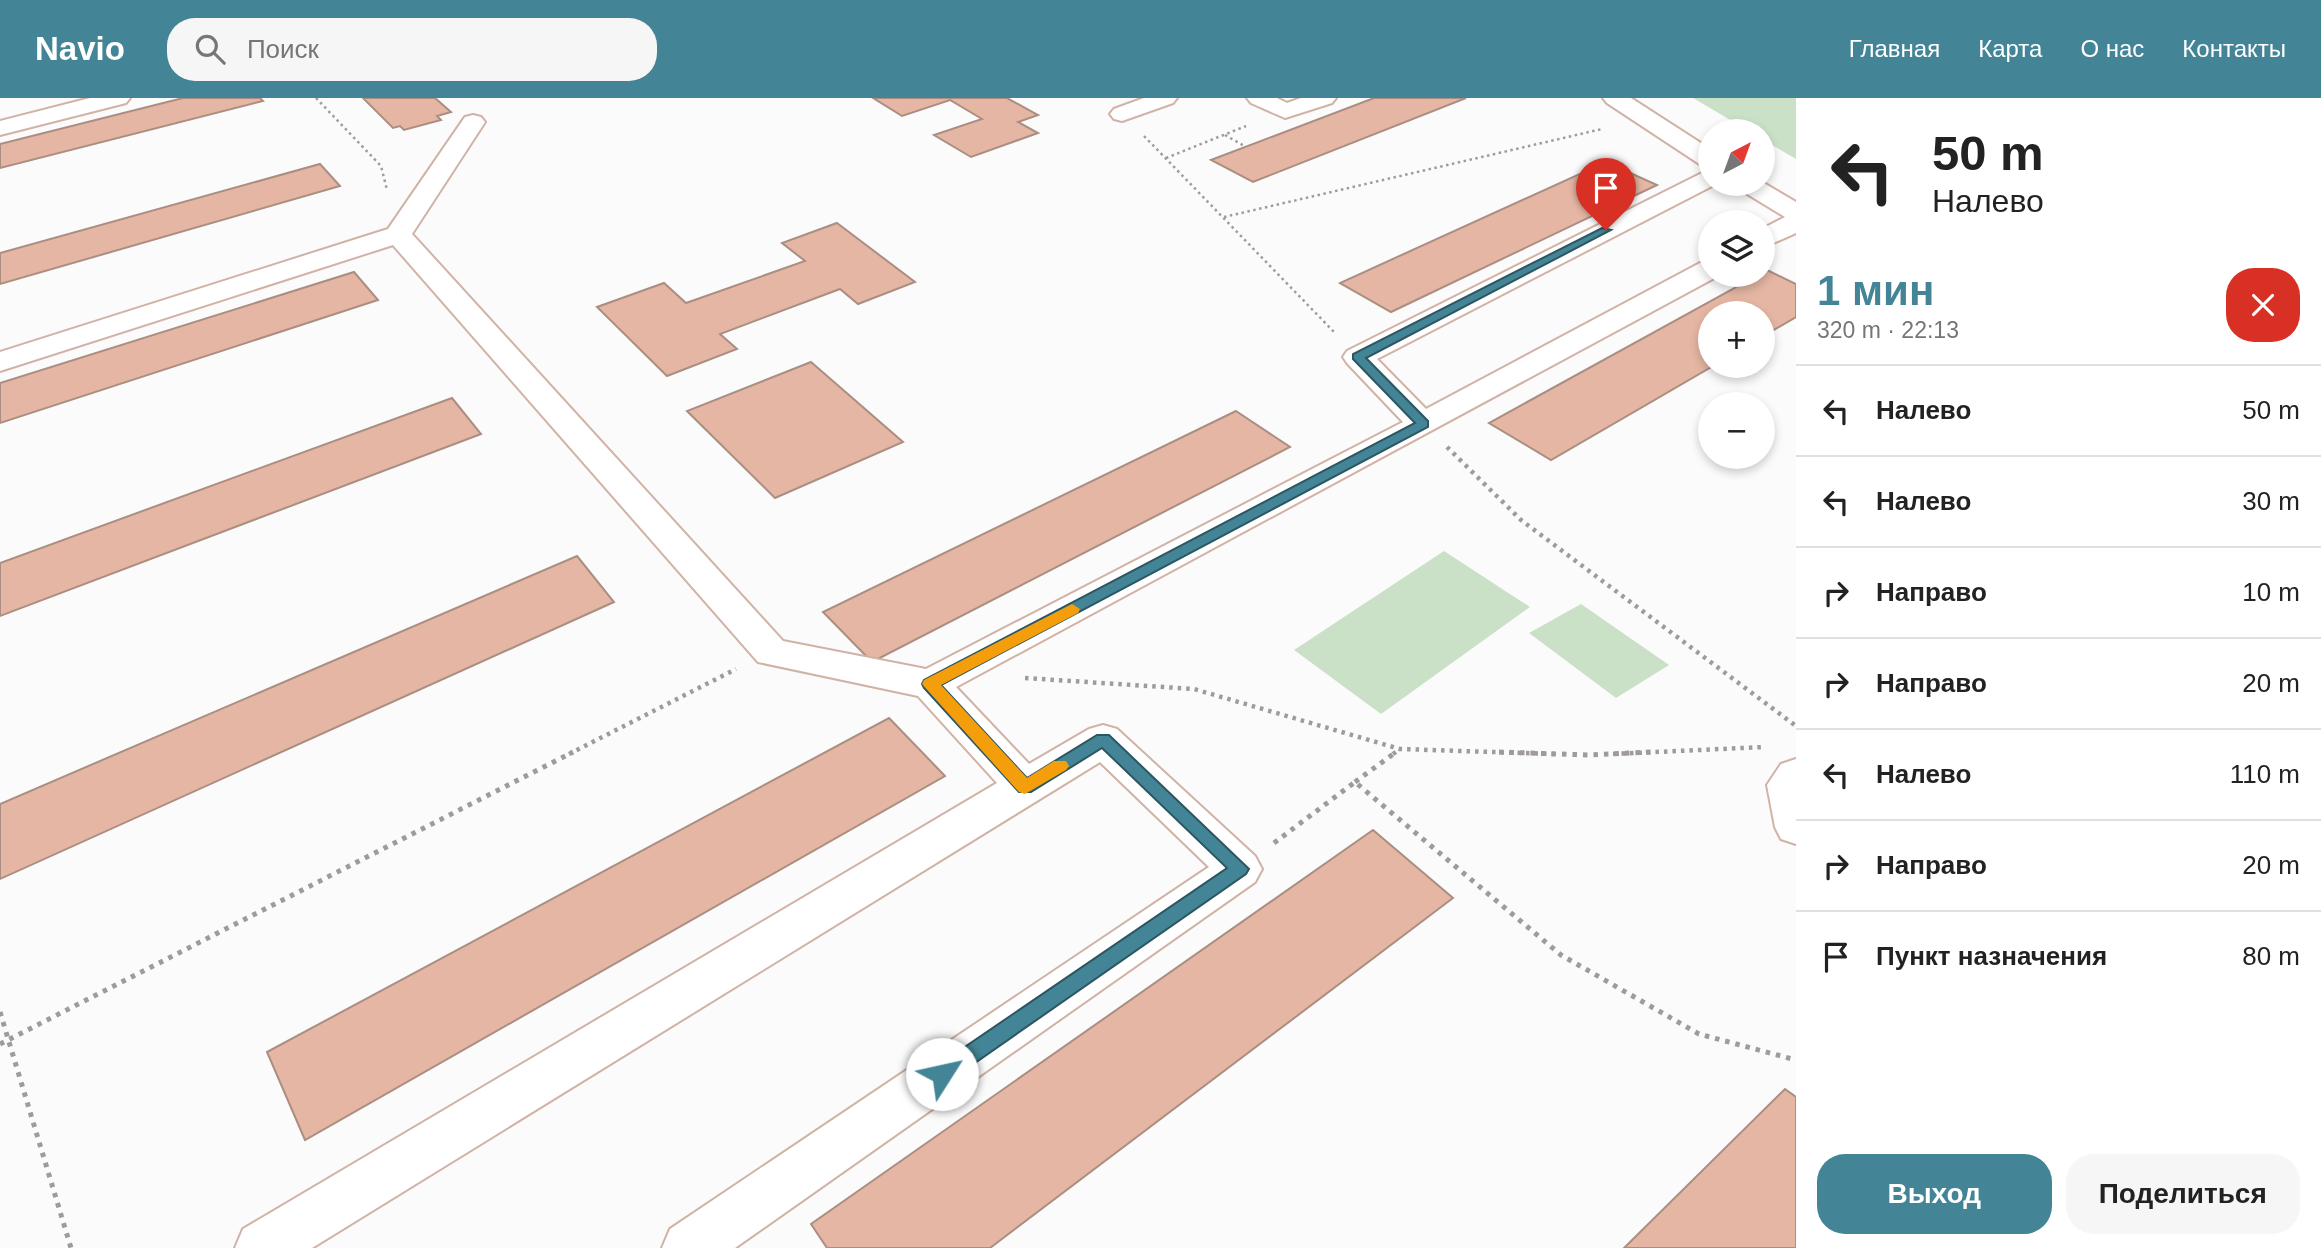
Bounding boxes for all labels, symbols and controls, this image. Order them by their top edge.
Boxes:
search box [167,18,657,81]
text: Navio [35,30,125,67]
icon: search [191,30,229,68]
text: Поиск [247,34,319,64]
text: Главная [1849,35,1940,62]
text: Карта [1978,35,2042,62]
text: О нас [2080,35,2144,62]
text: Контакты [2182,35,2286,62]
north arrow [1698,119,1774,196]
map controls [1698,119,1775,469]
icon: left [1817,126,1908,217]
text: 50 m [1932,126,2044,180]
pin [1576,158,1636,230]
icon: arrive [1587,169,1625,207]
text: Налево [1932,183,2044,219]
button: layers [1698,210,1775,287]
text: 1 мин [1817,267,1934,314]
button: close [2226,268,2300,342]
button: + [1698,301,1775,378]
text: 320 m · 22:13 [1817,317,1959,343]
button: − [1698,392,1775,469]
icon: left [1817,392,1855,430]
text: Налево [1876,395,1971,425]
text: 50 m [2242,395,2300,425]
icon: left [1817,483,1855,521]
text: Налево [1876,486,1971,516]
text: 30 m [2242,486,2300,516]
icon: right [1817,574,1855,612]
text: Направо [1876,577,1987,607]
text: 10 m [2242,577,2300,607]
icon: right [1817,665,1855,703]
text: Направо [1876,668,1987,698]
text: 20 m [2242,668,2300,698]
icon: left [1817,756,1855,794]
text: Налево [1876,759,1971,789]
text: 110 m [2230,759,2300,789]
icon: right [1817,847,1855,885]
text: Направо [1876,850,1987,880]
text: 20 m [2242,850,2300,880]
icon: arrive [1817,938,1855,976]
text: Пункт назначения [1876,941,2107,971]
text: 80 m [2242,941,2300,971]
position arrow [905,1037,979,1111]
button: Выход [1817,1154,2052,1234]
button: Поделиться [2066,1154,2300,1234]

